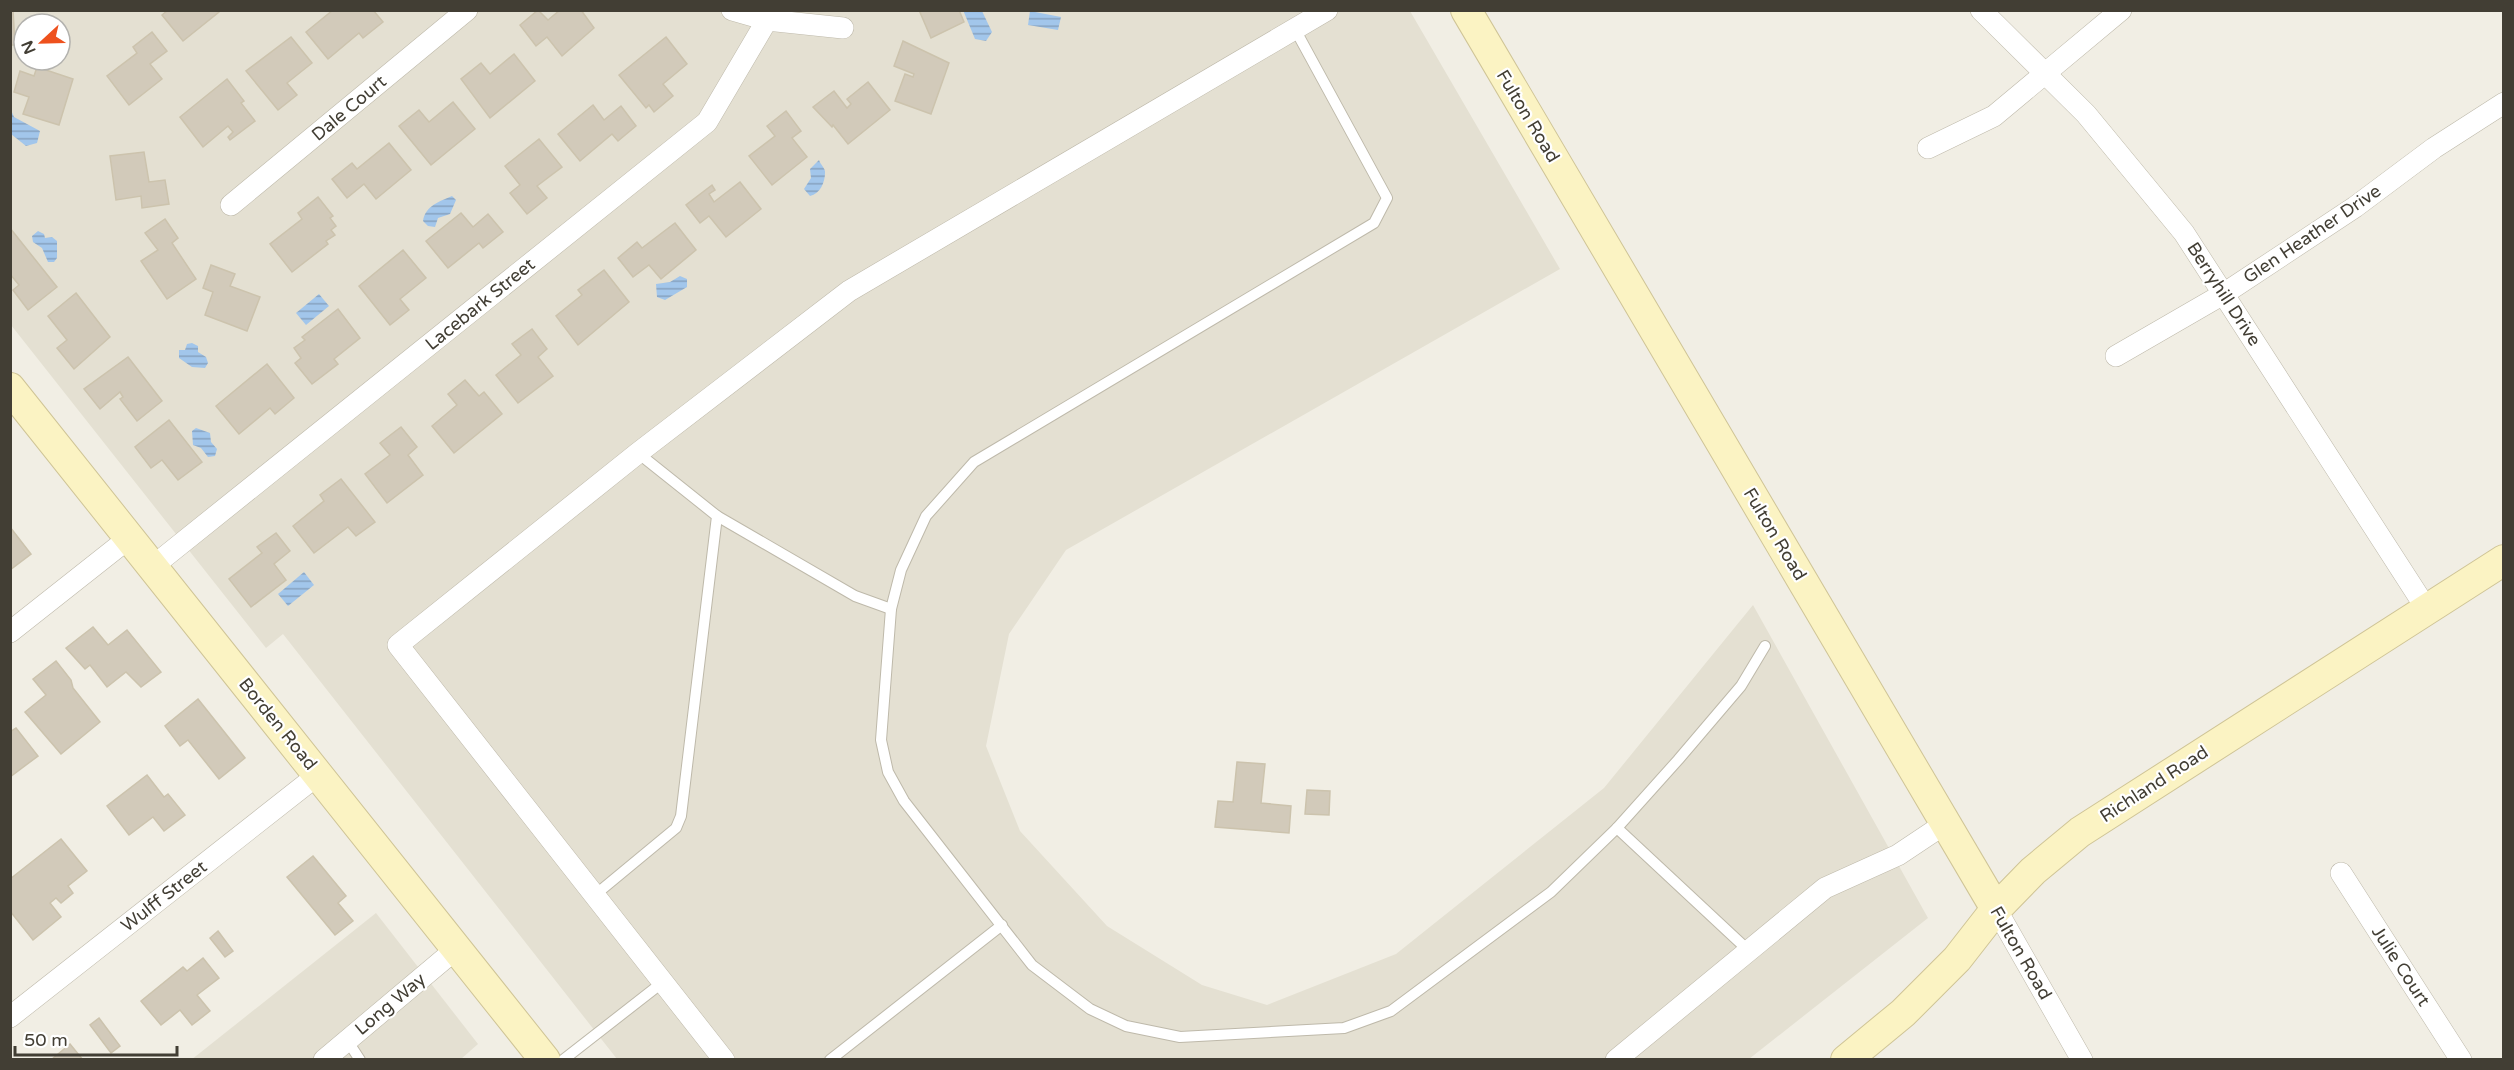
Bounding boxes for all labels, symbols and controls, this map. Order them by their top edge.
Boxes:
north arrow [12,12,72,72]
text: N [17,38,41,57]
street label: Fulton Road [1492,66,1564,166]
street label: Dale Court [307,70,391,146]
street label: Glen Heather Drive [2239,180,2385,288]
street label: Berryhill Drive [2182,238,2266,350]
street label: Lacebark Street [421,253,539,355]
street label: Fulton Road [1739,484,1811,584]
street label: Borden Road [234,673,322,775]
street label: Richland Road [2096,741,2212,827]
street label: Wulff Street [117,856,211,936]
street label: Fulton Road [1985,902,2057,1004]
street label: Julie Court [2367,922,2435,1010]
street label: Long Way [350,968,430,1040]
scale bar [15,1019,177,1057]
text: 50 m [24,1029,68,1051]

